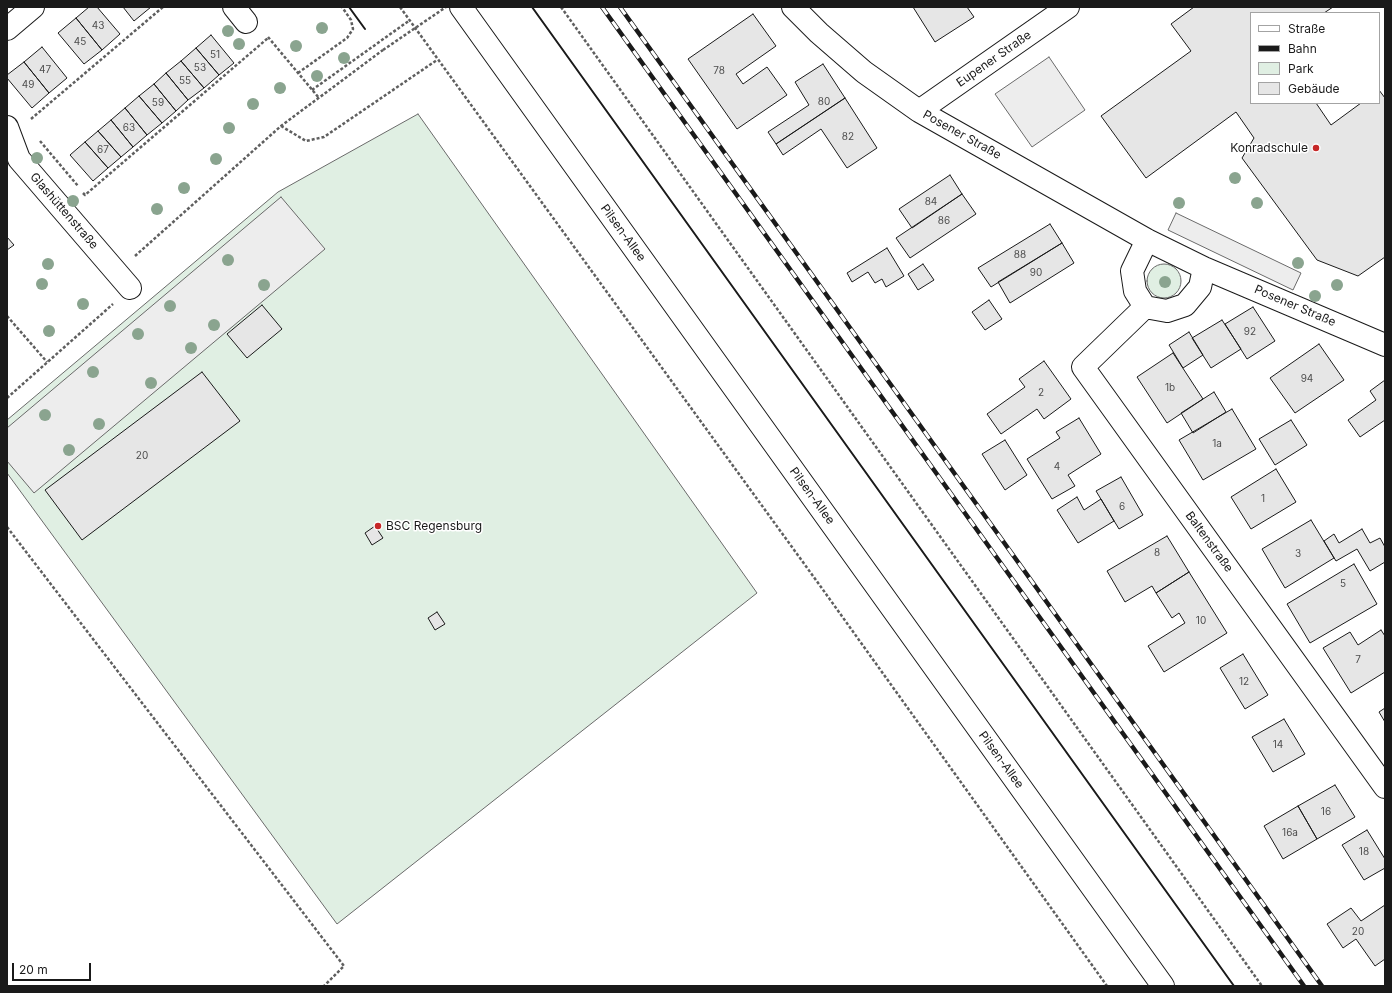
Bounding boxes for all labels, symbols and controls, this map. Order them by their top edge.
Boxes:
legend [1250,12,1380,104]
house number: 43 [92,20,104,32]
text: Straße [1288,21,1325,36]
street label: Eupener Straße [954,28,1034,90]
house number: 45 [74,36,86,48]
text: Bahn [1288,41,1317,56]
house number: 51 [210,49,220,61]
text: Park [1288,61,1314,76]
house number: 53 [194,62,206,74]
house number: 47 [39,64,51,76]
house number: 78 [713,65,725,77]
house number: 55 [179,75,191,87]
house number: 49 [22,79,34,91]
text: Gebäude [1288,81,1340,96]
house number: 80 [818,96,830,108]
house number: 59 [152,97,164,109]
street label: Posener Straße [920,108,1004,162]
house number: 63 [123,122,135,134]
house number: 82 [842,131,854,143]
place label: Konradschule [1230,141,1308,155]
marker: Konradschule [1311,143,1321,153]
house number: 67 [97,144,109,156]
street label: Glashüttenstraße [27,170,101,252]
house number: 84 [925,196,937,208]
street label: Pilsen-Allee [597,202,649,264]
house number: 86 [938,215,950,227]
house number: 88 [1014,249,1026,261]
house number: 90 [1030,267,1042,279]
street label: Posener Straße [1252,282,1338,330]
house number: 92 [1244,326,1256,338]
house number: 94 [1301,373,1313,385]
house number: 1b [1165,382,1175,394]
house number: 2 [1038,387,1044,399]
house number: 1a [1212,438,1222,450]
house number: 20 [136,450,148,462]
house number: 4 [1054,461,1060,473]
street label: Pilsen-Allee [786,465,838,527]
house number: 1 [1261,493,1265,505]
house number: 6 [1119,501,1125,513]
street label: Baltenstraße [1182,509,1236,575]
place label: BSC Regensburg [386,519,482,533]
marker: BSC Regensburg [373,521,383,531]
house number: 8 [1154,547,1160,559]
house number: 3 [1295,548,1301,560]
house number: 5 [1340,578,1346,590]
house number: 10 [1196,615,1206,627]
house number: 7 [1355,654,1361,666]
house number: 12 [1239,676,1249,688]
street label: Pilsen-Allee [975,729,1027,791]
house number: 14 [1273,739,1283,751]
house number: 16 [1321,806,1331,818]
house number: 16a [1282,827,1298,839]
house number: 18 [1359,846,1369,858]
house number: 20 [1352,926,1364,938]
scale bar [14,955,93,981]
text: 20 m [19,962,48,977]

